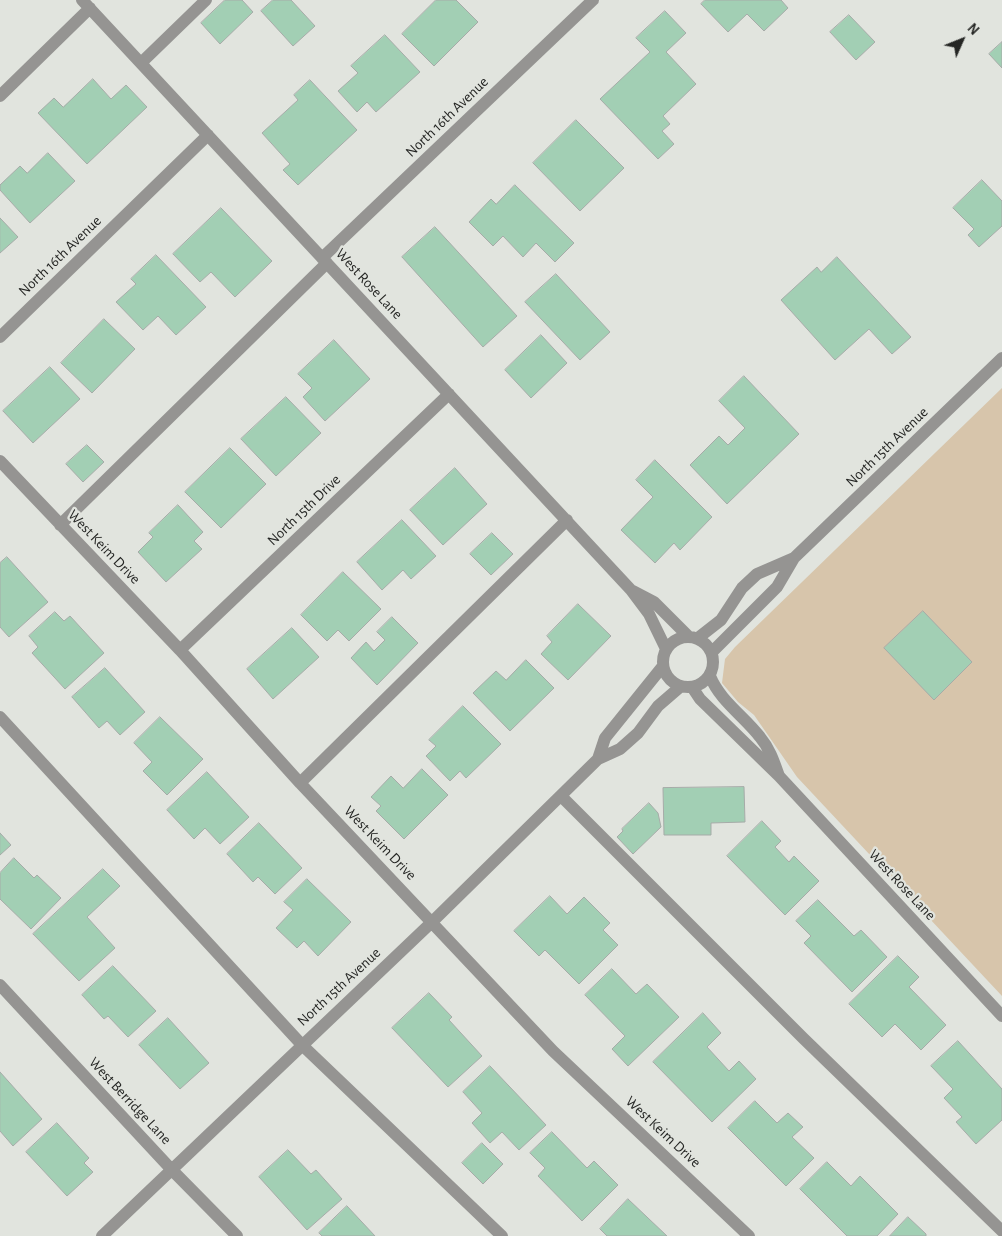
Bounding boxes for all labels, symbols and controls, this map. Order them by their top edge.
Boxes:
north arrow [937,15,987,65]
text: N [964,21,981,38]
street label: North 16th Avenue [402,73,492,161]
street label: North 16th Avenue [15,212,105,300]
street label: West Rose Lane [332,245,406,323]
street label: North 15th Avenue [842,403,932,491]
street label: North 15th Drive [264,471,344,549]
street label: West Keim Drive [64,506,144,588]
street label: West Keim Drive [340,802,420,884]
street label: West Rose Lane [865,846,939,924]
street label: North 15th Avenue [294,944,384,1030]
street label: West Berridge Lane [85,1054,175,1148]
street label: West Keim Drive [622,1092,704,1172]

